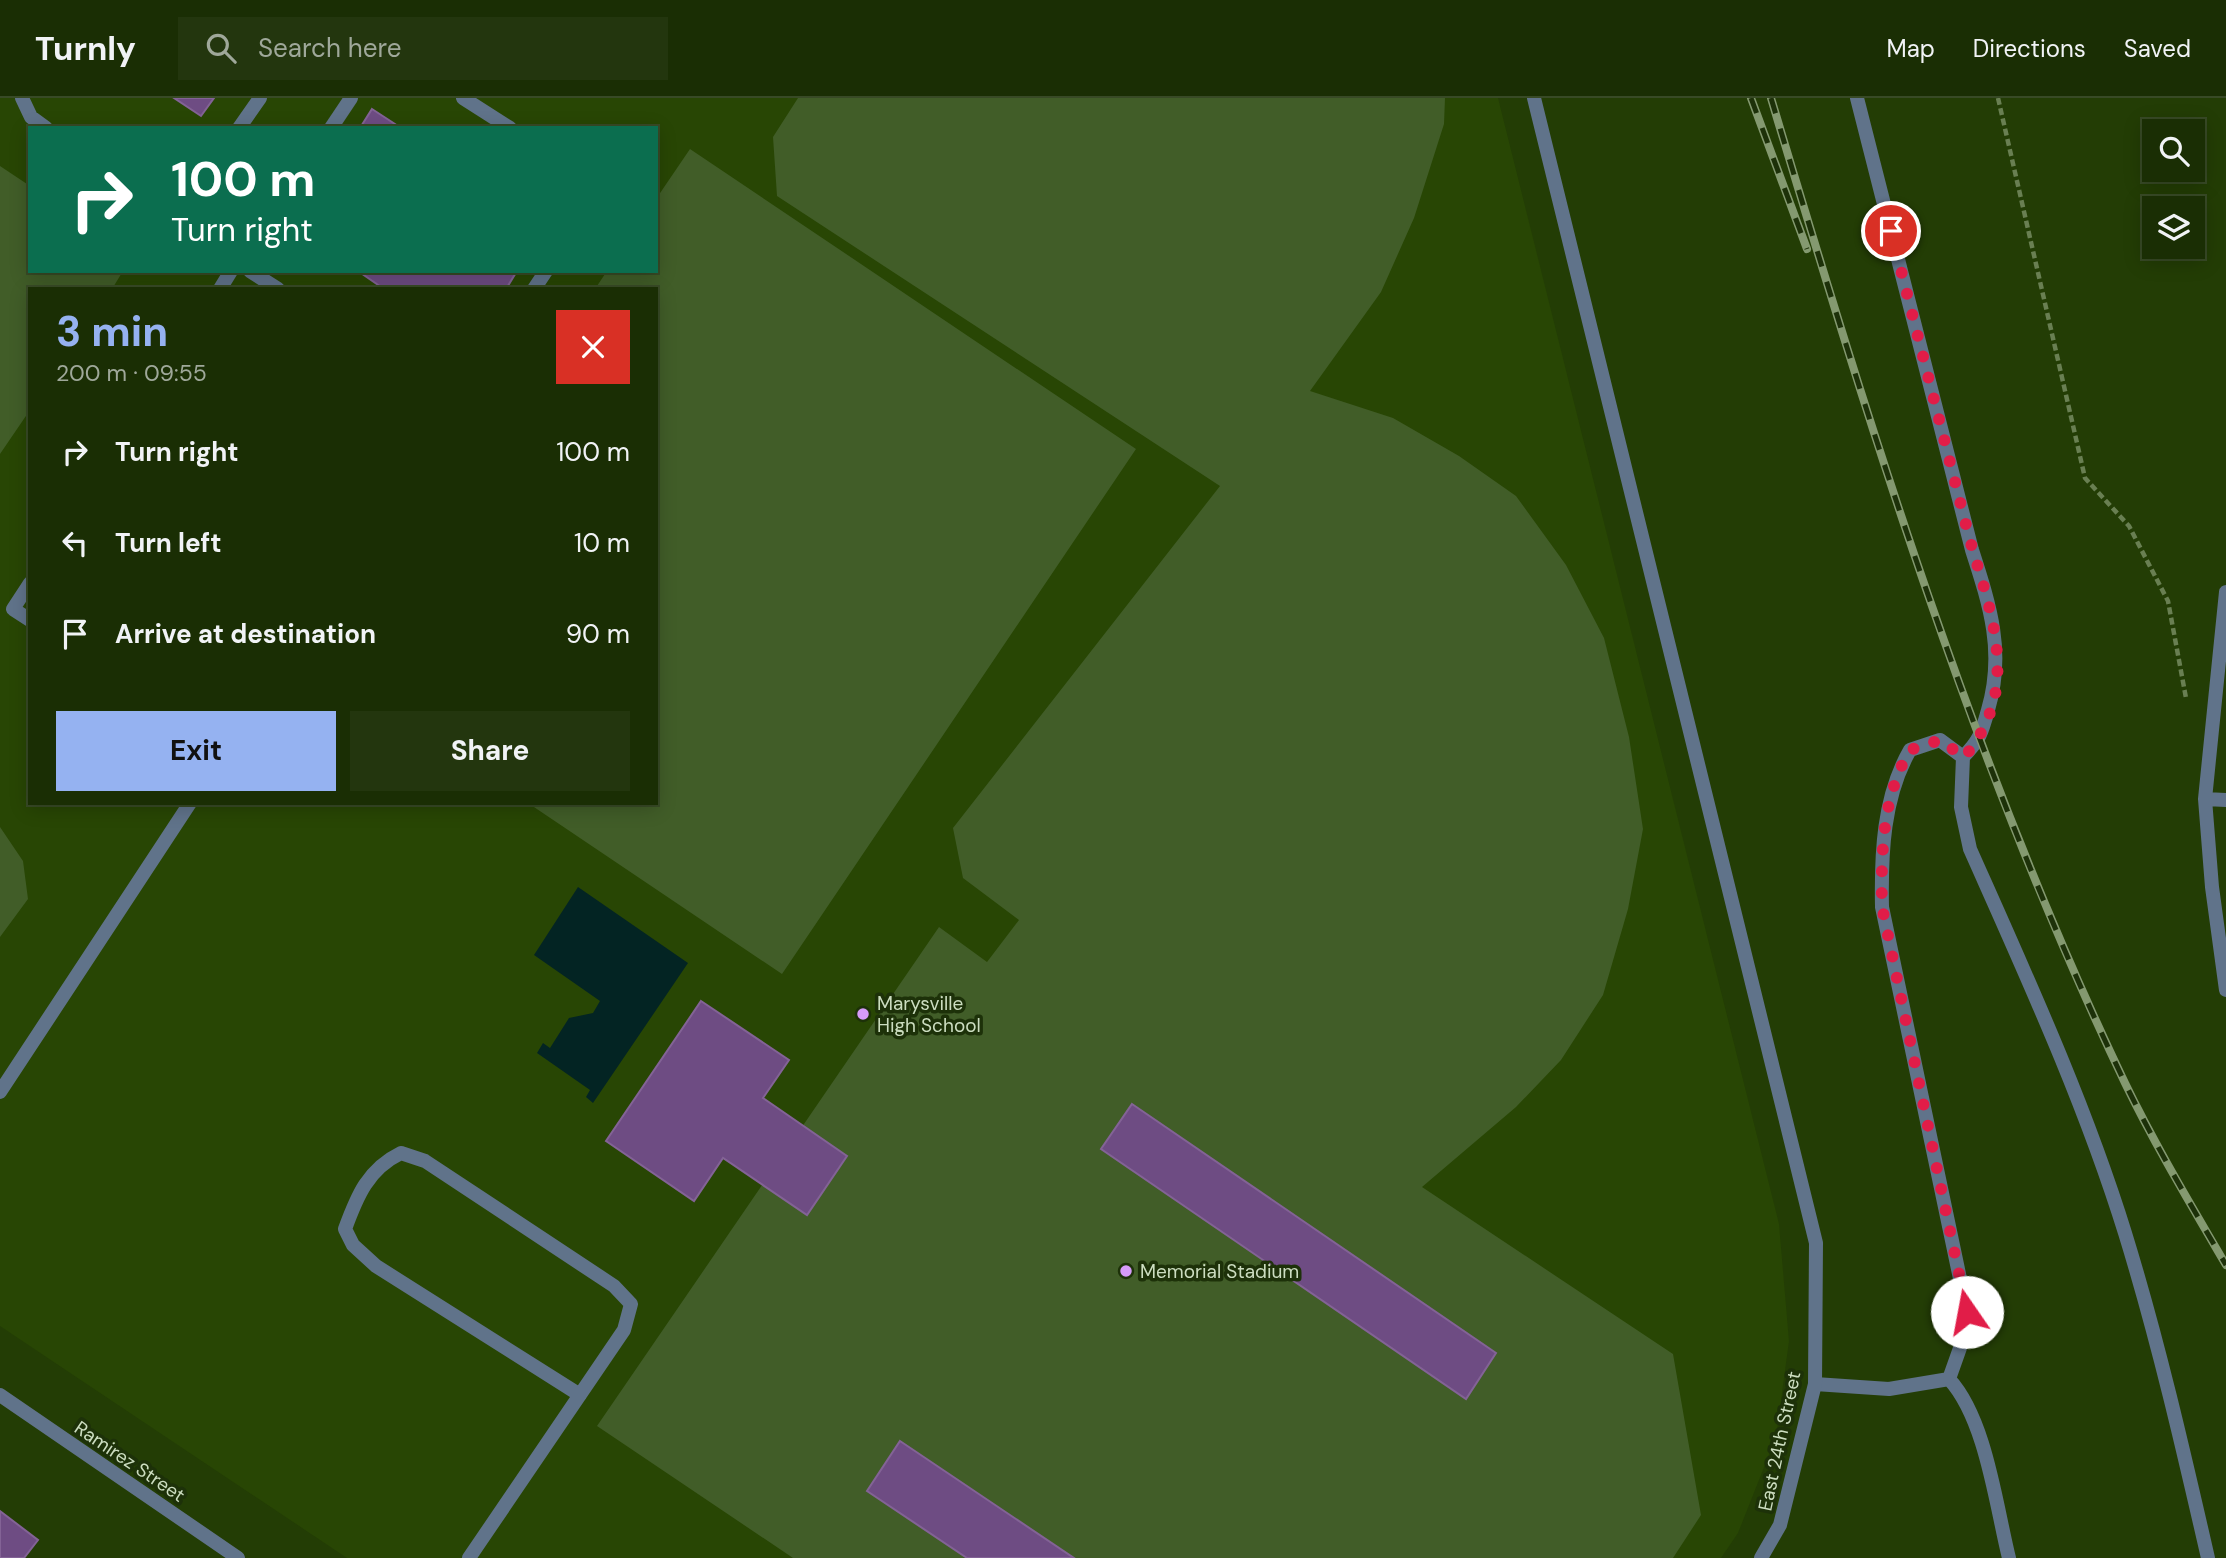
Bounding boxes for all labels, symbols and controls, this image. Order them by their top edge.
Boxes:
search box [178,17,668,80]
text: Turnly [35,27,136,70]
icon: search [202,29,240,67]
text: Search here [258,31,401,65]
text: Map [1887,33,1935,64]
text: Directions [1973,33,2086,64]
text: Saved [2124,33,2191,64]
map controls [2142,119,2205,259]
button: search [2142,119,2205,182]
text: 100 m [171,147,315,211]
icon: right [56,154,147,245]
button: layers [2142,196,2205,259]
pin [1861,201,1921,261]
text: Turn right [171,209,313,251]
icon: arrive [1872,212,1910,250]
text: 3 min [56,304,168,359]
button: close [556,310,630,384]
text: 200 m · 09:55 [56,358,207,388]
icon: right [56,433,94,471]
text: Turn right [115,435,239,469]
text: 100 m [556,435,630,469]
icon: left [56,524,94,562]
text: Turn left [115,526,222,560]
text: 10 m [574,526,630,560]
icon: arrive [56,615,94,653]
text: Arrive at destination [115,617,376,651]
text: 90 m [566,617,630,651]
button: Exit [56,711,336,791]
button: Share [350,711,630,791]
place label: Marysville High School [877,991,981,1038]
marker: Marysville High School [855,1006,871,1022]
place label: Memorial Stadium [1140,1259,1299,1284]
marker: Memorial Stadium [1118,1263,1134,1279]
position arrow [1930,1275,2004,1349]
street label: East 24th Street [1752,1369,1806,1513]
street label: Ramirez Street [70,1415,190,1508]

